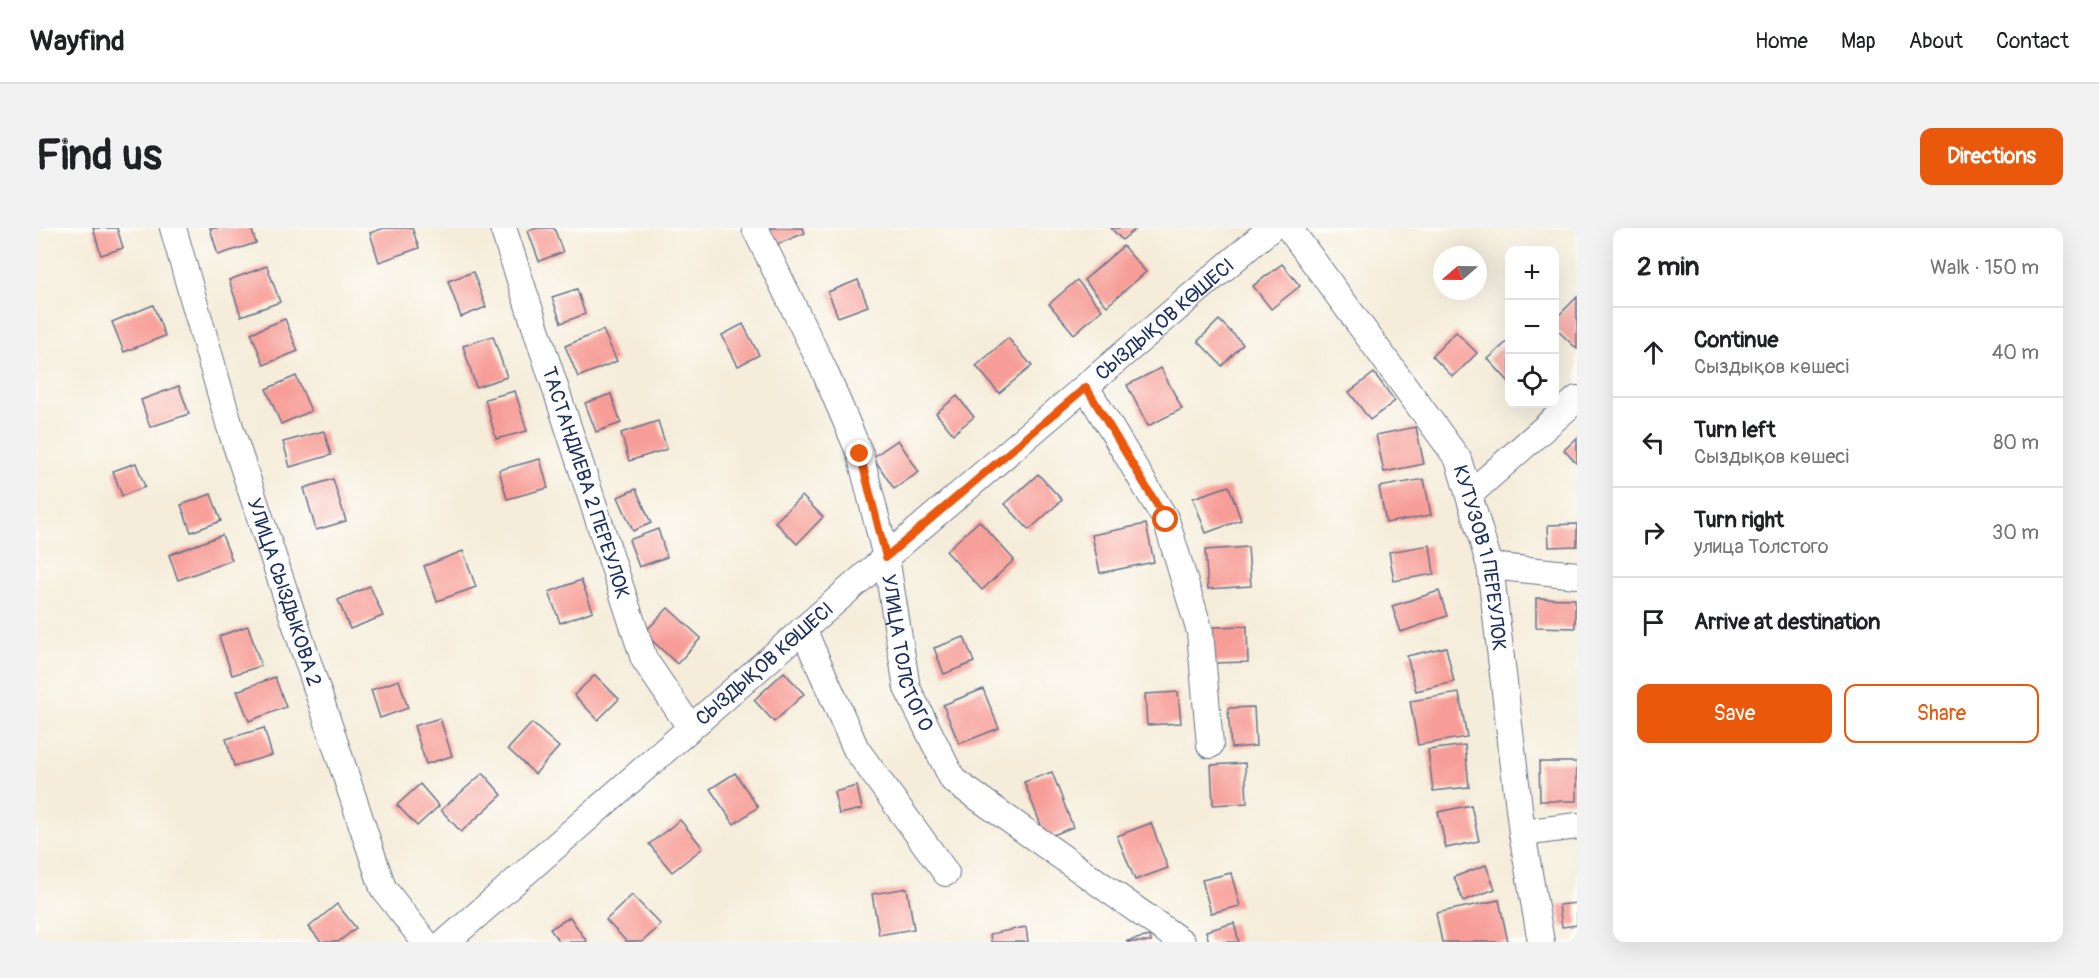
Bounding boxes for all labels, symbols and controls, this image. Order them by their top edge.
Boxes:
text: Wayfind [30,24,125,59]
text: Home [1755,28,1808,55]
text: Map [1841,28,1876,55]
text: About [1909,28,1963,55]
text: Contact [1996,28,2069,55]
button: Directions [1920,128,2063,185]
text: Find us [36,130,162,182]
north arrow [1433,246,1487,300]
map controls [1505,246,1559,408]
button: + [1505,246,1559,300]
text: 2 min [1637,251,1699,283]
street label: СЫЗДЫҚОВ КӨШЕСІ [1090,253,1240,386]
text: Walk · 150 m [1930,255,2039,280]
button: − [1505,300,1559,354]
text: Continue [1694,326,1778,354]
icon: ahead [1637,336,1670,369]
text: 40 m [1992,340,2039,365]
button: locate [1505,354,1559,408]
text: Сыздықов көшесі [1694,354,1849,379]
street label: ТАСТАНДИЕВА 2 ПЕРЕУЛОК [536,364,635,602]
text: Turn left [1694,416,1776,444]
icon: left [1637,426,1670,459]
text: 80 m [1993,430,2039,455]
route end [846,440,872,466]
text: Сыздықов көшесі [1694,444,1849,469]
street label: КУТУЗОВ 1 ПЕРЕУЛОК [1447,462,1512,652]
street label: УЛИЦА СЫЗДЫКОВА 2 [241,495,327,690]
route start [1152,506,1178,532]
text: Turn right [1694,506,1784,534]
icon: right [1637,516,1670,549]
text: 30 m [1992,520,2039,545]
text: улица Толстого [1694,534,1829,559]
street label: УЛИЦА ТОЛСТОГО [876,572,939,736]
street label: СЫЗДЫҚОВ КӨШЕСІ [691,597,839,731]
icon: arrive [1637,606,1670,639]
text: Arrive at destination [1694,608,1880,636]
button: Save [1637,684,1832,743]
button: Share [1844,684,2039,743]

